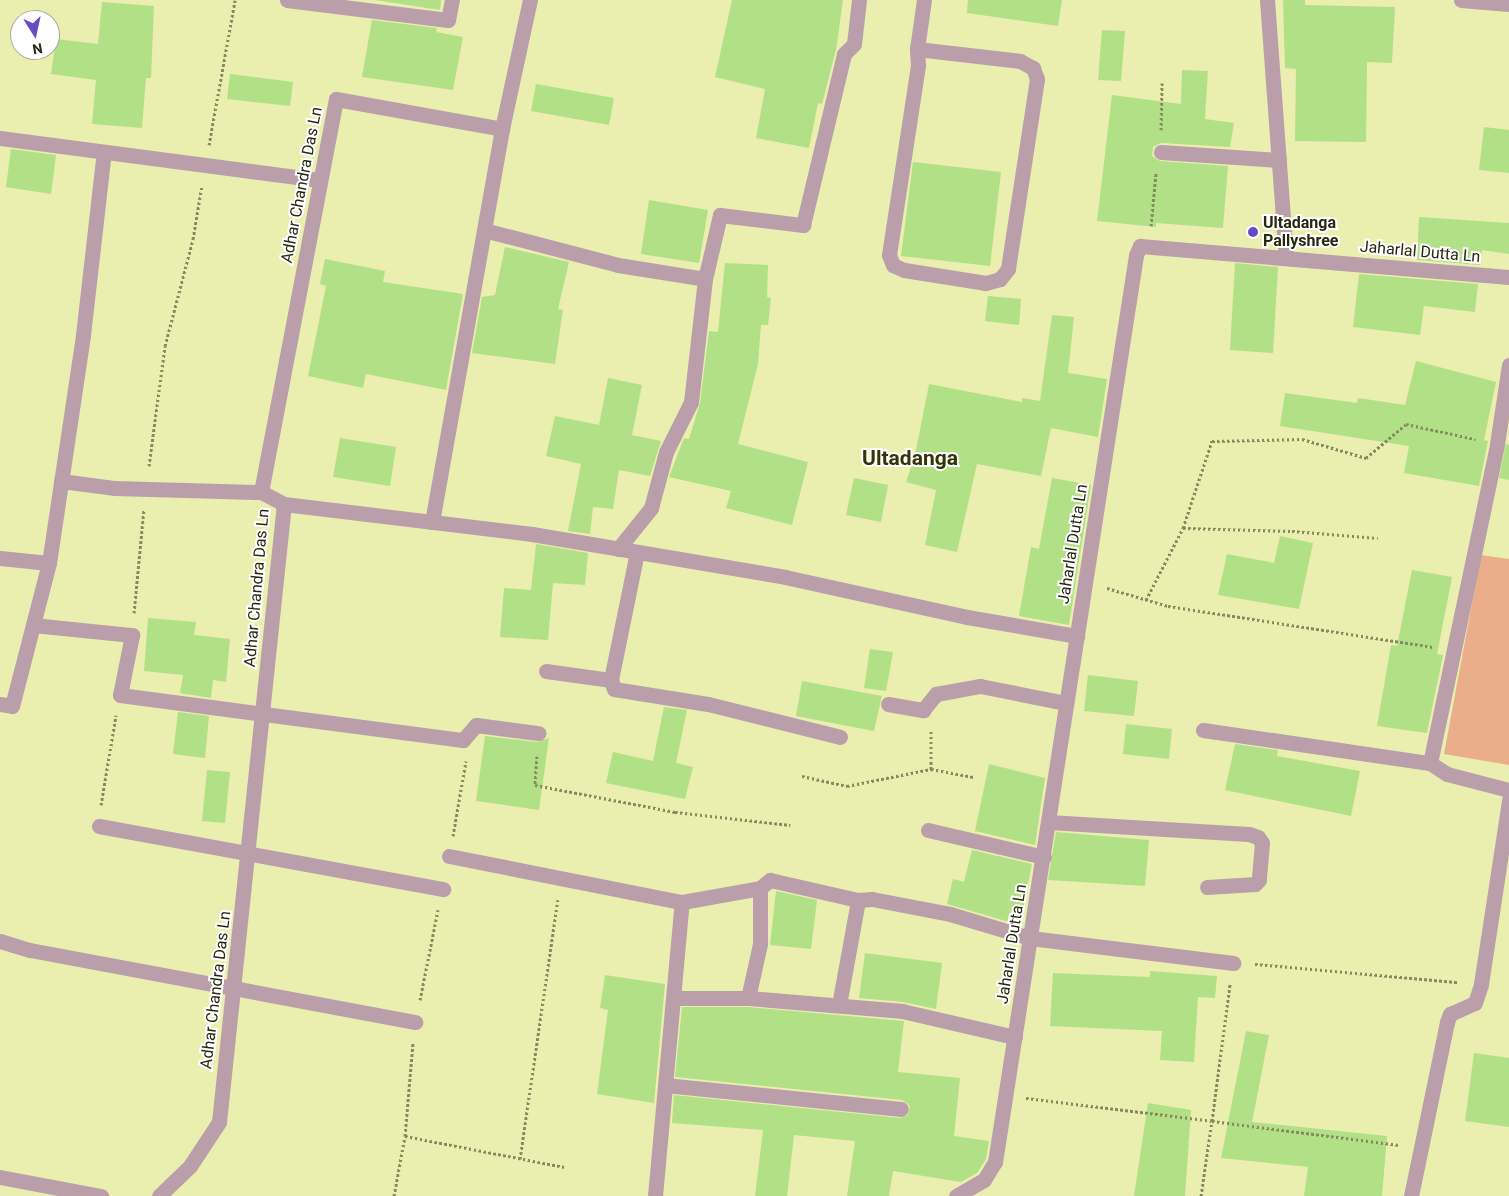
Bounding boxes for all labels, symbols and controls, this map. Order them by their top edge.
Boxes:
north arrow [10,10,60,60]
text: N [31,40,44,58]
street label: Adhar Chandra Das Ln [277,105,327,265]
place label: Ultadanga Pallyshree [1263,213,1338,251]
marker: Ultadanga Pallyshree [1247,226,1259,238]
street label: Jaharlal Dutta Ln [1359,237,1481,267]
district label: Ultadanga [862,445,958,471]
street label: Jaharlal Dutta Ln [1054,483,1092,605]
street label: Adhar Chandra Das Ln [241,508,273,668]
street label: Jaharlal Dutta Ln [993,883,1031,1005]
street label: Adhar Chandra Das Ln [197,910,235,1070]

